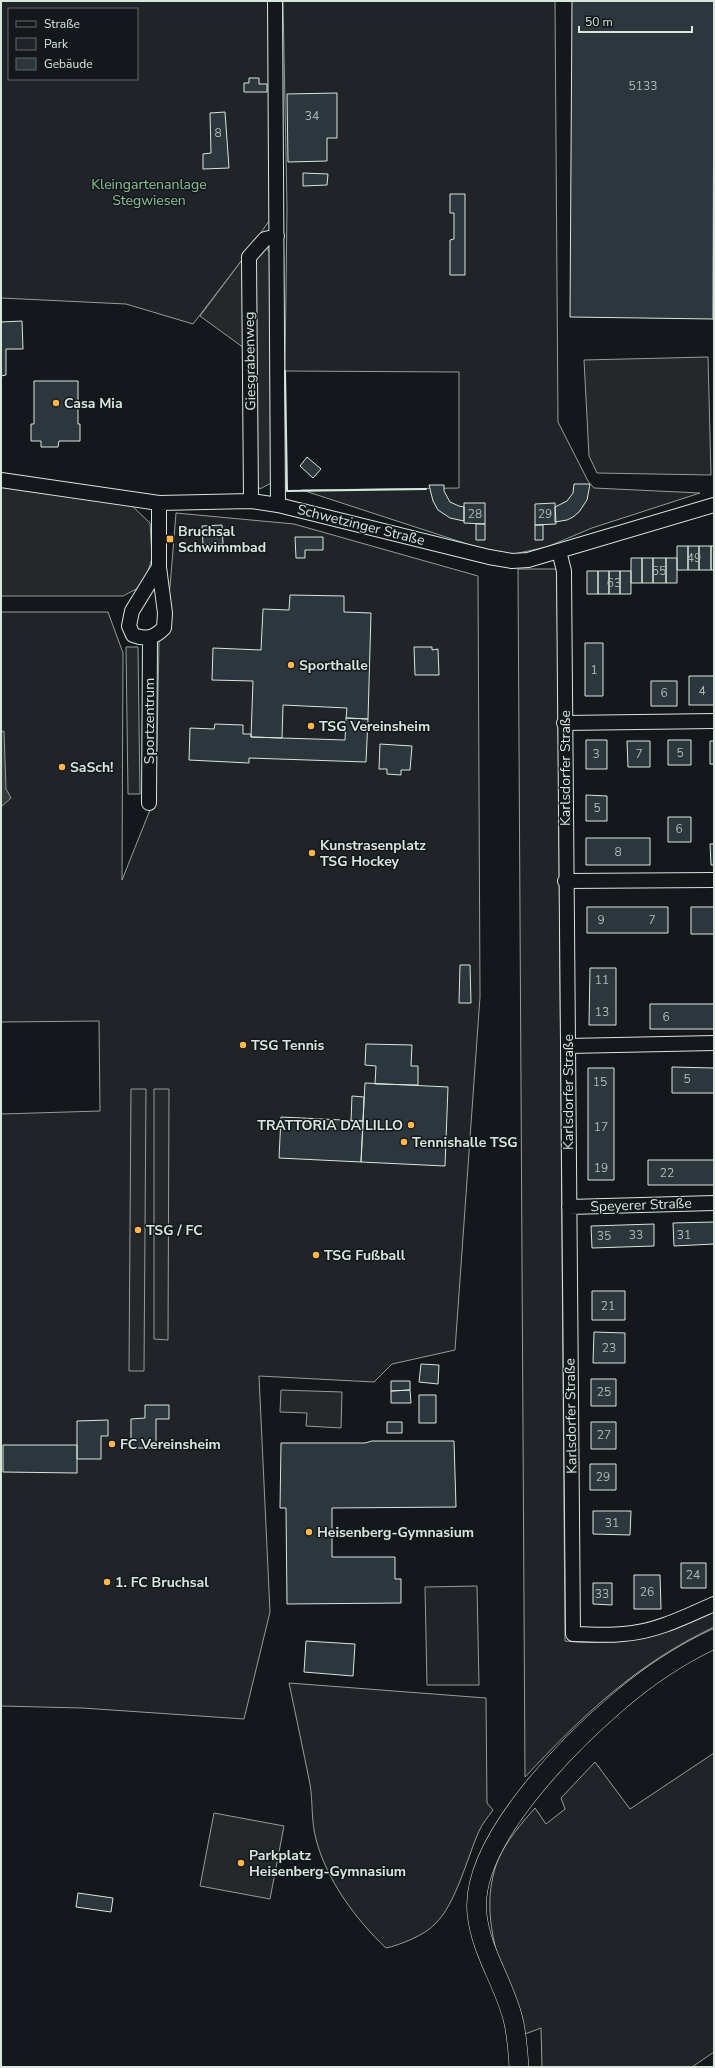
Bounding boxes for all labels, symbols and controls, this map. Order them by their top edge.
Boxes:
legend [8,8,138,80]
scale bar [579,8,692,34]
text: 50 m [585,14,613,30]
text: Straße [44,16,80,32]
text: Park [44,36,69,52]
text: Gebäude [44,56,93,72]
house number: 5133 [629,78,657,94]
house number: 34 [305,108,319,124]
house number: 8 [214,125,222,141]
park label: Kleingartenanlage Stegwiesen [91,175,207,210]
street label: Giesgrabenweg [240,311,260,411]
place label: Casa Mia [64,394,123,413]
marker: Casa Mia [51,398,61,408]
street label: Schwetzinger Straße [295,500,427,550]
house number: 28 [468,506,482,522]
house number: 29 [538,506,552,522]
place label: Bruchsal Schwimmbad [178,522,266,557]
marker: Bruchsal Schwimmbad [165,534,175,544]
house number: 49 [687,550,701,566]
house number: 55 [652,563,666,579]
house number: 63 [607,575,621,591]
place label: Sporthalle [299,656,368,675]
marker: Sporthalle [286,660,296,670]
house number: 1 [590,662,598,678]
street label: Sportzentrum [140,678,159,764]
house number: 4 [698,683,706,699]
house number: 6 [660,685,668,701]
street label: Karlsdorfer Straße [556,710,575,826]
place label: TSG Vereinsheim [319,717,430,736]
marker: TSG Vereinsheim [306,721,316,731]
house number: 5 [676,745,684,761]
house number: 3 [592,746,600,762]
house number: 7 [635,746,643,762]
place label: SaSch! [70,758,114,777]
marker: SaSch! [57,762,67,772]
house number: 5 [593,800,601,816]
house number: 6 [675,821,683,837]
place label: Kunstrasenplatz TSG Hockey [320,836,426,871]
house number: 8 [614,844,622,860]
marker: Kunstrasenplatz TSG Hockey [307,848,317,858]
house number: 9 [597,912,605,928]
house number: 7 [648,912,656,928]
house number: 11 [595,972,609,988]
house number: 13 [595,1004,609,1020]
house number: 6 [662,1009,670,1025]
street label: Karlsdorfer Straße [559,1034,578,1150]
place label: TSG Tennis [251,1036,324,1055]
marker: TSG Tennis [238,1040,248,1050]
house number: 5 [683,1071,691,1087]
house number: 15 [593,1074,607,1090]
place label: TRATTORIA DA LILLO [257,1116,403,1135]
house number: 17 [594,1119,608,1135]
marker: TRATTORIA DA LILLO [406,1120,416,1130]
place label: Tennishalle TSG [412,1133,518,1152]
marker: Tennishalle TSG [399,1137,409,1147]
house number: 19 [594,1160,608,1176]
house number: 22 [660,1165,674,1181]
street label: Speyerer Straße [590,1194,692,1216]
place label: TSG / FC [146,1221,203,1240]
marker: TSG / FC [133,1225,143,1235]
house number: 33 [629,1227,643,1243]
house number: 31 [677,1227,691,1243]
house number: 35 [597,1228,611,1244]
place label: TSG Fußball [324,1246,406,1265]
marker: TSG Fußball [311,1250,321,1260]
house number: 21 [601,1298,615,1314]
house number: 23 [602,1340,616,1356]
street label: Karlsdorfer Straße [560,1358,582,1474]
house number: 25 [597,1384,611,1400]
house number: 27 [597,1427,611,1443]
place label: FC Vereinsheim [120,1435,221,1454]
marker: FC Vereinsheim [107,1439,117,1449]
house number: 29 [596,1469,610,1485]
house number: 31 [605,1515,619,1531]
place label: Heisenberg-Gymnasium [317,1523,474,1542]
marker: Heisenberg-Gymnasium [304,1527,314,1537]
house number: 24 [686,1567,700,1583]
place label: 1. FC Bruchsal [115,1573,209,1592]
marker: 1. FC Bruchsal [102,1577,112,1587]
house number: 26 [640,1584,654,1600]
house number: 33 [595,1586,609,1602]
place label: Parkplatz Heisenberg-Gymnasium [249,1846,406,1881]
marker: Parkplatz Heisenberg-Gymnasium [236,1858,246,1868]

